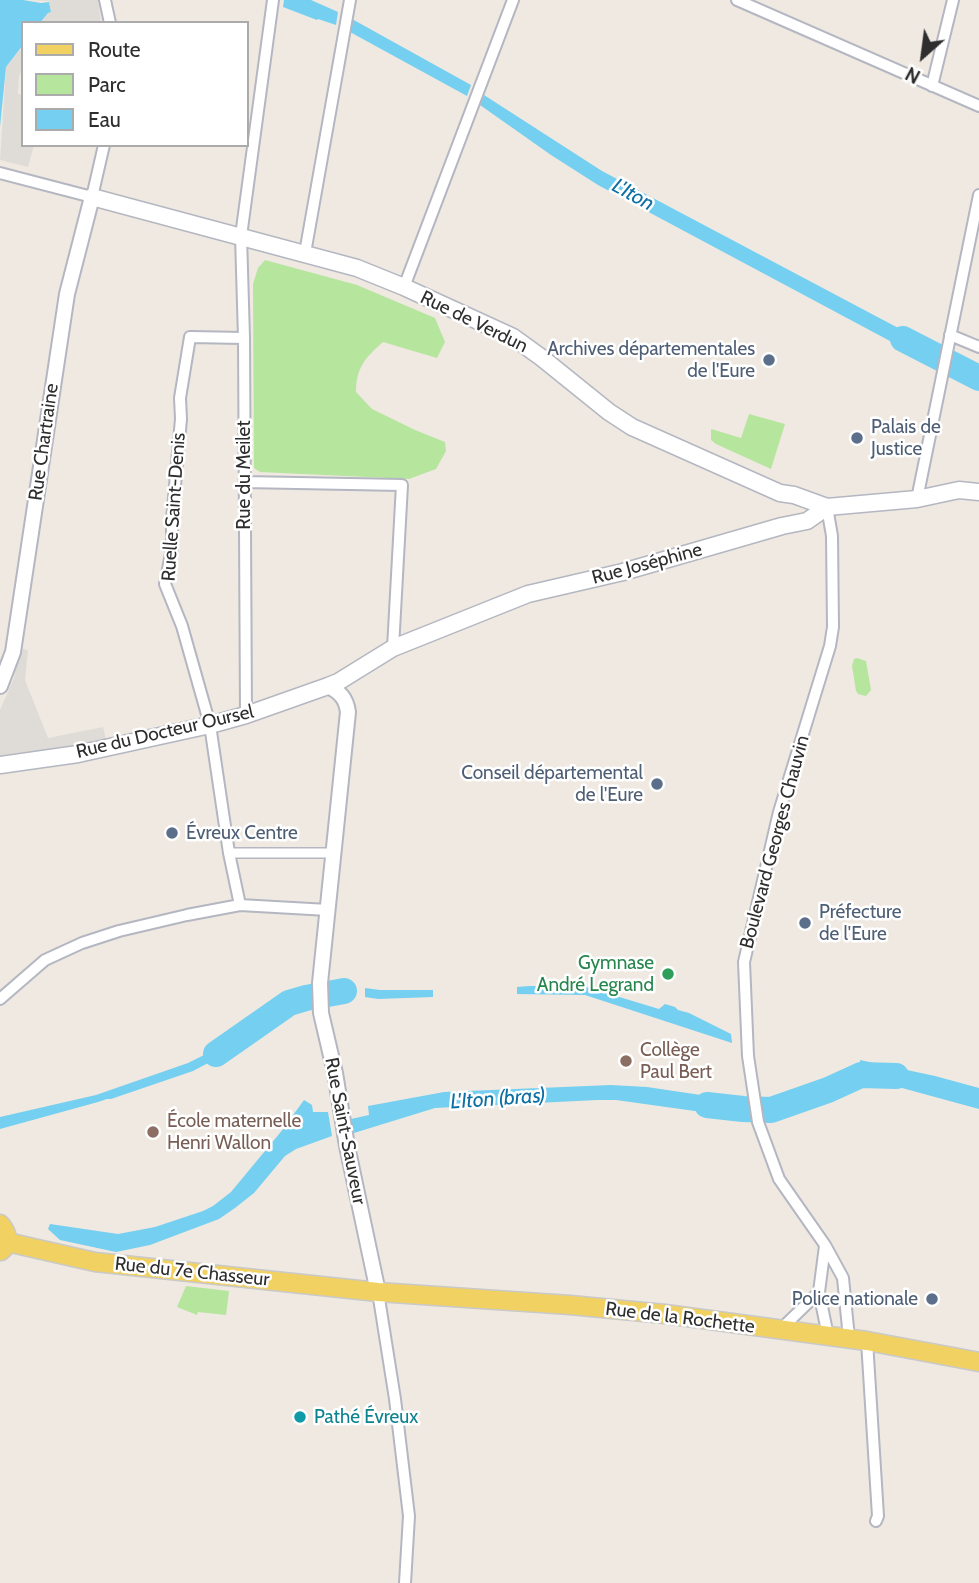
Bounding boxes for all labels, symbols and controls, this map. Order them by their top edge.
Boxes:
legend [21,21,248,147]
north arrow [888,21,958,91]
text: Route [88,37,141,62]
text: N [902,62,924,88]
text: Parc [88,72,126,97]
text: Eau [88,107,121,132]
water label: L'Iton [608,173,658,217]
street label: Rue de Verdun [417,286,531,358]
place label: Archives départementales de l'Eure [547,338,755,382]
marker: Archives départementales de l'Eure [761,352,777,368]
street label: Rue Chartraine [24,382,64,502]
place label: Palais de Justice [871,416,941,460]
street label: Rue du Meilet [233,420,255,530]
marker: Palais de Justice [849,430,865,446]
street label: Ruelle Saint-Denis [157,432,191,582]
street label: Rue Joséphine [589,538,705,590]
street label: Rue du Docteur Oursel [74,700,256,764]
street label: Boulevard Georges Chauvin [736,733,814,951]
place label: Conseil départemental de l'Eure [461,762,643,806]
marker: Conseil départemental de l'Eure [649,776,665,792]
place label: Évreux Centre [186,822,298,844]
marker: Évreux Centre [164,825,180,841]
place label: Préfecture de l'Eure [819,901,901,945]
marker: Préfecture de l'Eure [797,915,813,931]
place label: Gymnase André Legrand [537,952,654,996]
marker: Gymnase André Legrand [660,966,676,982]
place label: Collège Paul Bert [640,1039,712,1083]
marker: Collège Paul Bert [618,1053,634,1069]
street label: Rue Saint-Sauveur [320,1056,370,1206]
water label: L'Iton (bras) [450,1083,546,1115]
place label: École maternelle Henri Wallon [167,1110,301,1154]
marker: École maternelle Henri Wallon [145,1124,161,1140]
street label: Rue du 7e Chasseur [114,1253,270,1291]
place label: Police nationale [792,1288,918,1310]
marker: Police nationale [924,1291,940,1307]
street label: Rue de la Rochette [604,1298,756,1338]
place label: Pathé Évreux [314,1406,418,1428]
marker: Pathé Évreux [292,1409,308,1425]

